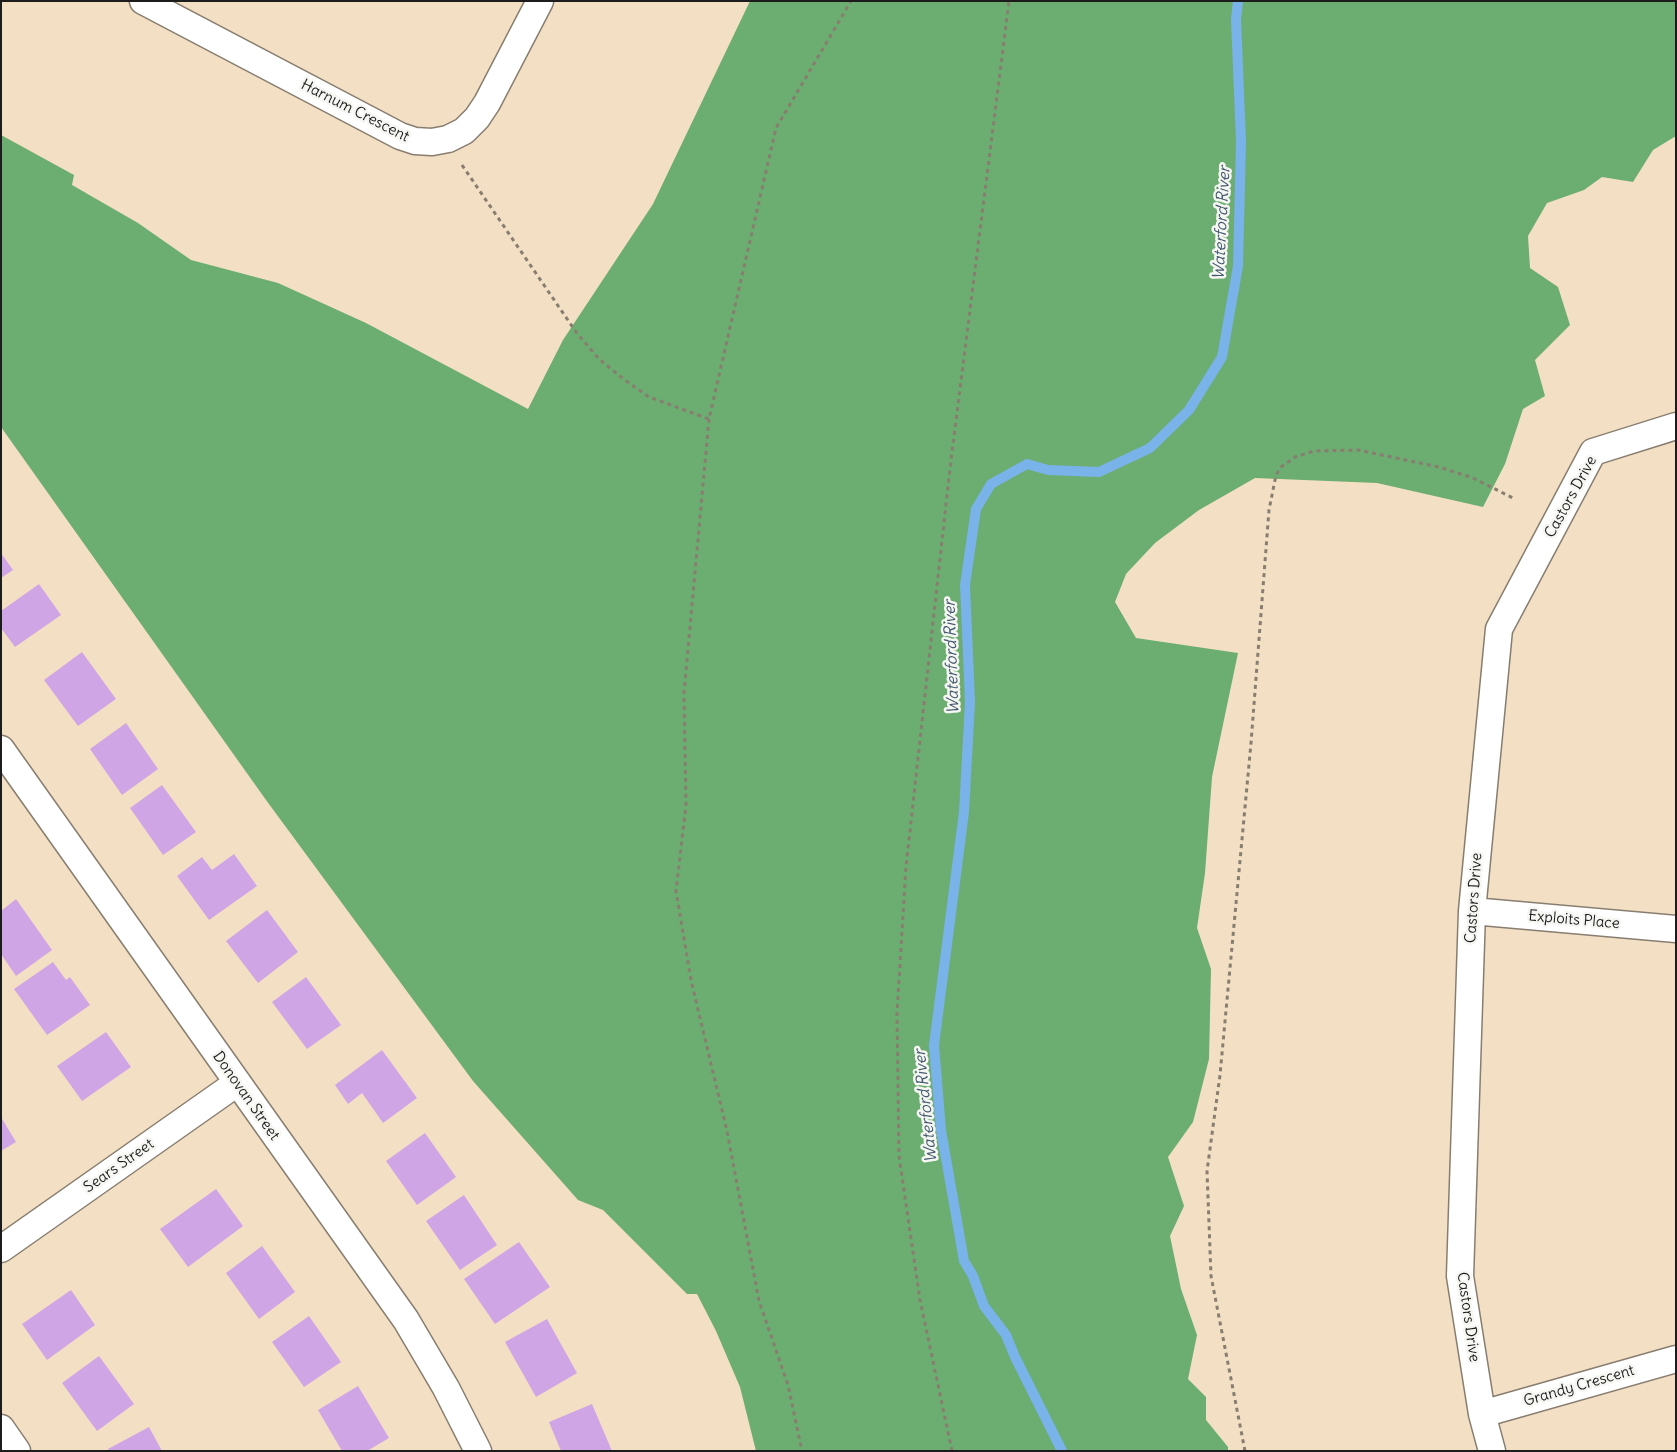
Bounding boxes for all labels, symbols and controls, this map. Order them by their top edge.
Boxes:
street label: Harnum Crescent [298,76,412,146]
water label: Waterford River [1209,166,1235,280]
street label: Castors Drive [1541,453,1601,541]
water label: Waterford River [940,600,964,714]
street label: Castors Drive [1462,852,1486,944]
street label: Exploits Place [1528,907,1620,933]
street label: Donovan Street [209,1048,283,1144]
water label: Waterford River [911,1048,941,1164]
street label: Sears Street [80,1135,158,1197]
street label: Castors Drive [1453,1271,1483,1363]
street label: Grandy Crescent [1522,1362,1636,1410]

